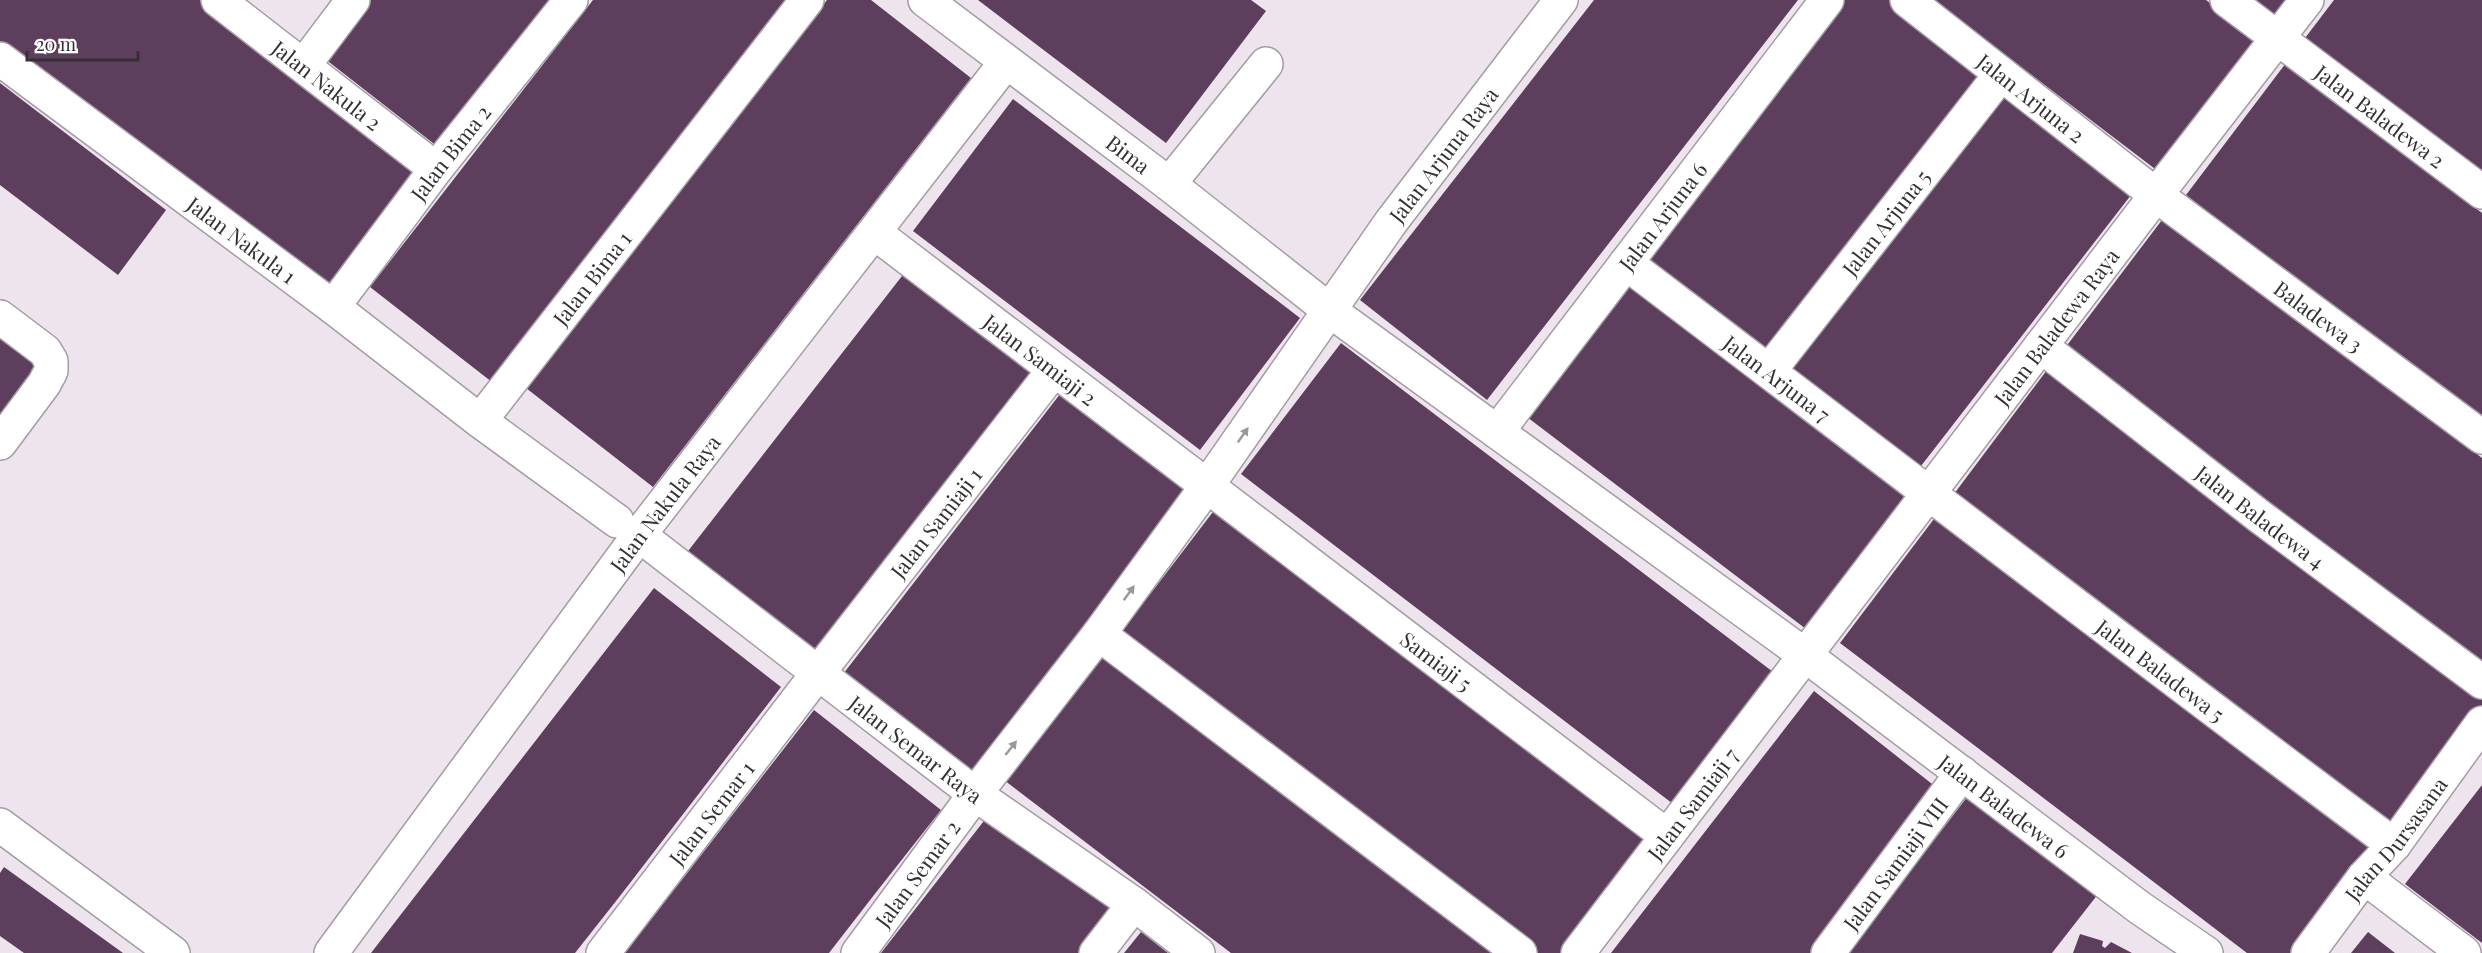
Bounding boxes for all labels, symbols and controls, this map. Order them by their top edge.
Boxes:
scale bar [27,24,138,62]
text: 20 m [36,32,76,56]
street label: Jalan Nakula 2 [266,33,388,136]
street label: Jalan Arjuna 2 [1971,46,2091,148]
street label: Jalan Baladewa 2 [2309,57,2451,173]
street label: Jalan Arjuna Raya [1381,80,1504,229]
street label: Jalan Bima 2 [403,99,496,207]
street label: Bima [1101,128,1157,180]
street label: Jalan Arjuna 6 [1611,156,1713,277]
street label: Jalan Arjuna 5 [1834,163,1936,282]
street label: Jalan Nakula 1 [181,189,302,289]
street label: Jalan Bima 1 [545,225,637,331]
street label: Jalan Baladewa Raya [1986,242,2125,411]
street label: Baladewa 3 [2269,274,2369,358]
street label: Jalan Samiaji 2 [977,306,1103,411]
street label: Jalan Arjuna 7 [1717,328,1837,428]
one-way arrow [1237,427,1249,443]
street label: Jalan Nakula Raya [602,428,726,578]
street label: Jalan Baladewa 4 [2190,458,2331,575]
street label: Jalan Samiaji 1 [883,461,987,584]
one-way arrow [1123,586,1135,601]
street label: Jalan Baladewa 5 [2090,612,2231,727]
street label: Samiaji 5 [1395,624,1478,697]
street label: Jalan Semar Raya [843,688,989,809]
one-way arrow [1004,740,1017,756]
street label: Jalan Samiaji 7 [1640,741,1744,866]
street label: Jalan Baladewa 6 [1933,747,2075,864]
street label: Jalan Semar 1 [661,755,760,871]
street label: Jalan Dursasana [2337,771,2453,907]
street label: Jalan Samiaji VIII [1836,791,1954,936]
street label: Jalan Semar 2 [867,814,965,933]

